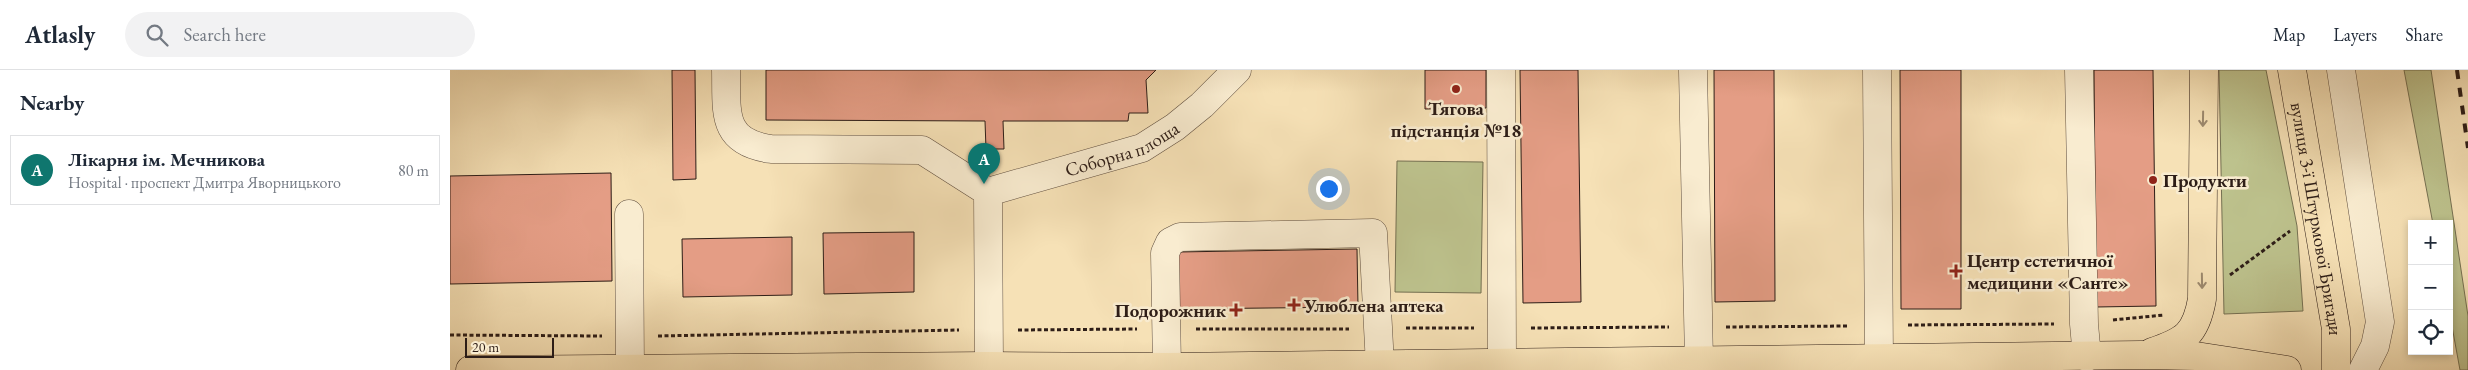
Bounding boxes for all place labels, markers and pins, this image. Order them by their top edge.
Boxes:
marker: Тягова пiдстанцiя №18 [1450,83,1462,95]
place label: Тягова пiдстанцiя №18 [1391,96,1521,143]
pin: A [968,143,1000,184]
place label: Продукти [2163,168,2247,193]
marker: Продукти [2147,174,2159,186]
place label: Центр естетичної медицини «Санте» [1967,248,2129,295]
marker: Центр естетичної медицини «Санте» [1949,264,1963,278]
place label: Улюблена аптека [1303,293,1444,318]
place label: Подорожник [1115,298,1226,323]
marker: Улюблена аптека [1288,299,1300,311]
marker: Подорожник [1230,304,1242,316]

